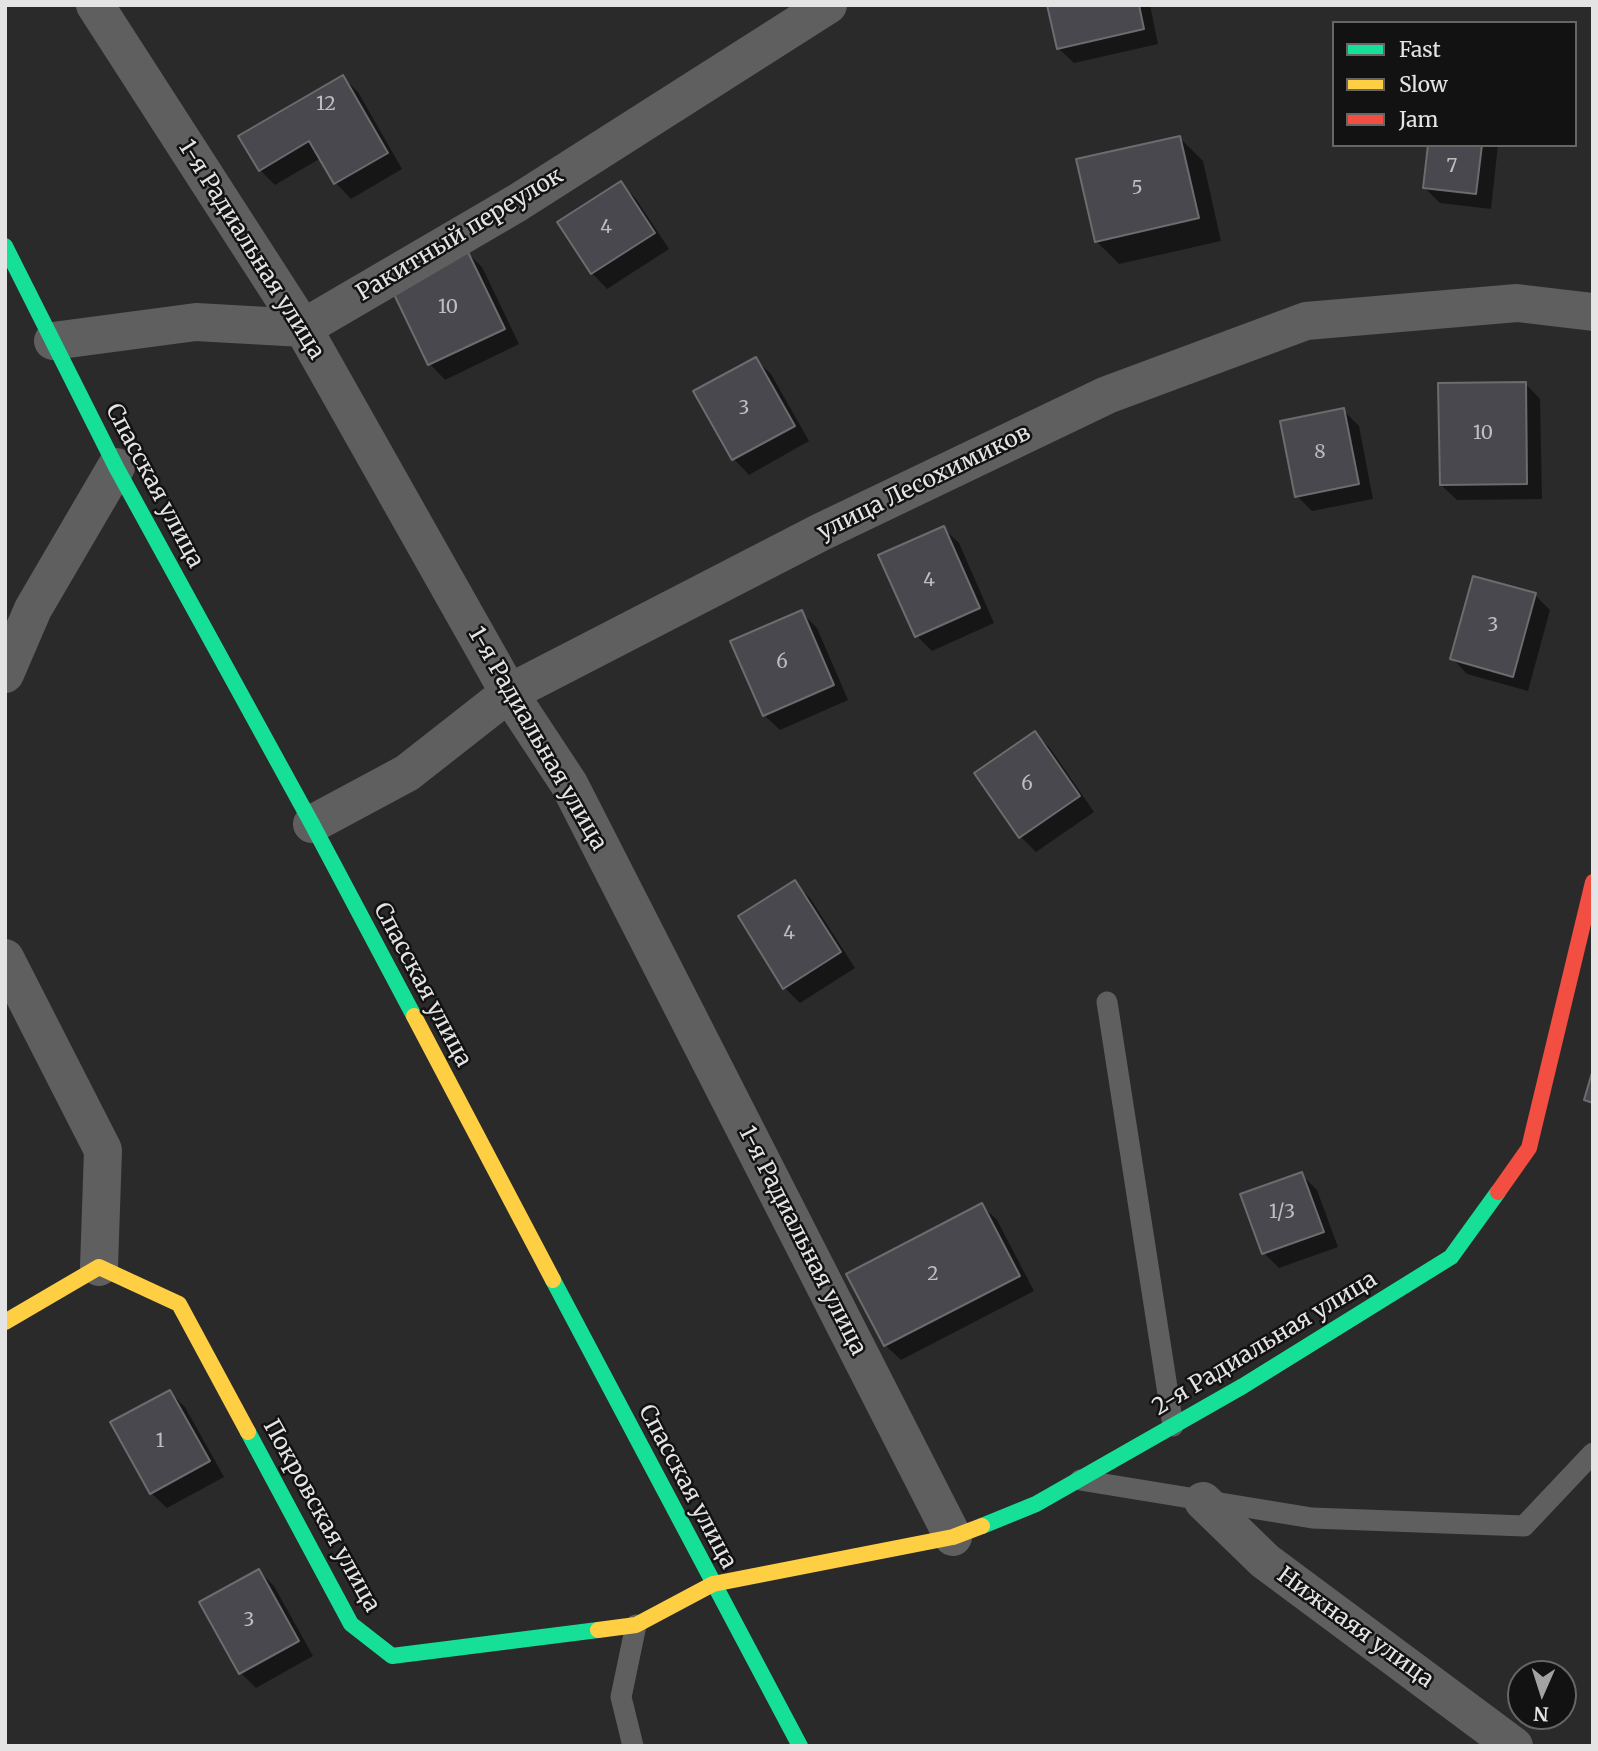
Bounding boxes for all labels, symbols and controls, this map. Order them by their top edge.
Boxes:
legend [1332,21,1577,147]
text: Fast [1399,36,1441,63]
text: Slow [1399,71,1448,98]
house number: 12 [316,94,336,116]
text: Jam [1399,106,1438,133]
street label: 1-я Радиальная улица [172,135,330,365]
house number: 7 [1447,156,1457,178]
street label: Ракитный переулок [352,162,568,308]
house number: 5 [1131,178,1143,200]
house number: 4 [600,217,612,239]
house number: 10 [438,297,458,319]
house number: 3 [739,398,749,420]
street label: Спасская улица [99,399,209,573]
street label: улица Лесохимиков [813,419,1035,547]
house number: 10 [1473,423,1493,445]
house number: 8 [1314,442,1326,464]
house number: 4 [923,570,935,592]
house number: 3 [1488,615,1498,637]
street label: 1-я Радиальная улица [462,622,612,856]
house number: 6 [776,652,788,674]
house number: 6 [1021,774,1033,796]
street label: Спасская улица [367,898,477,1072]
house number: 4 [783,923,795,945]
street label: 1-я Радиальная улица [732,1122,872,1360]
house number: 1/3 [1269,1202,1295,1224]
house number: 2 [927,1264,939,1286]
street label: 2-я Радиальная улица [1148,1266,1382,1422]
street label: Спасская улица [632,1400,742,1574]
street label: Покровская улица [257,1415,385,1617]
house number: 1 [156,1431,164,1453]
street label: Нижнаяя улица [1271,1562,1439,1694]
house number: 3 [244,1610,254,1632]
north arrow [1507,1660,1577,1730]
text: N [1533,1702,1549,1726]

